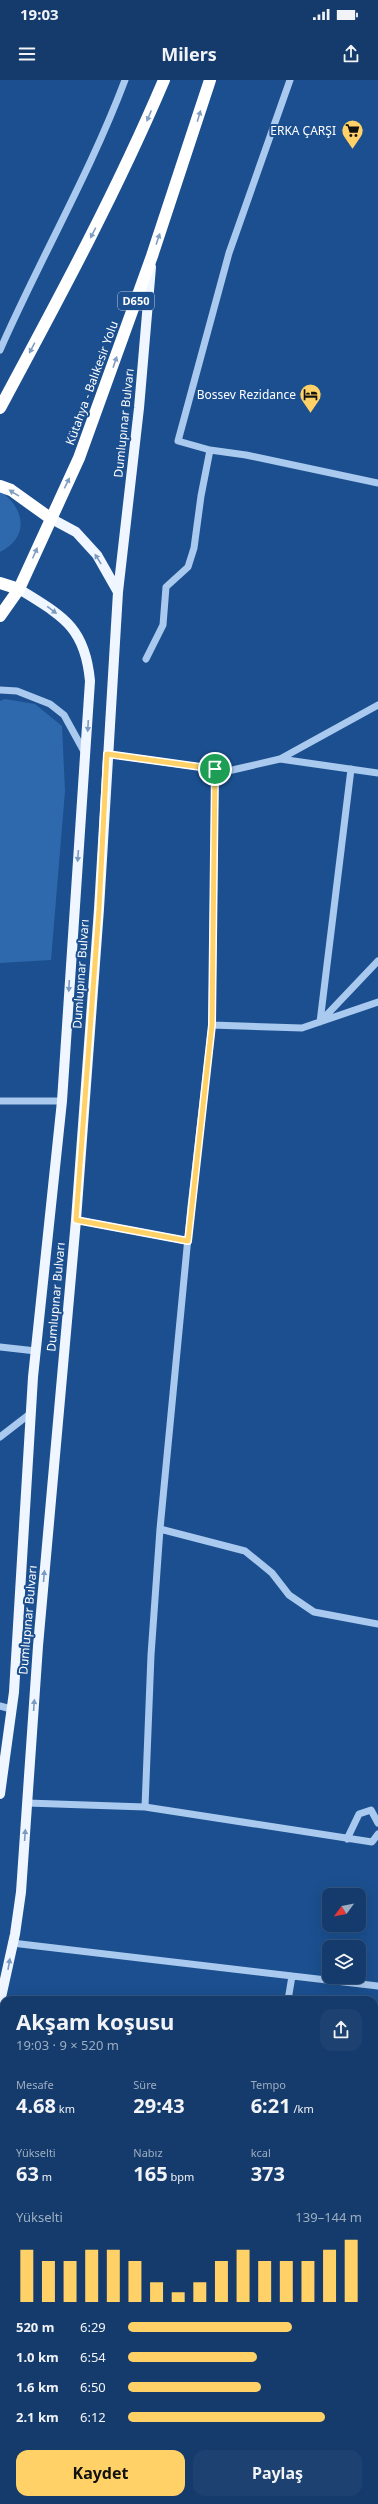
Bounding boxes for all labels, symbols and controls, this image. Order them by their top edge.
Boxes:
text: 19:03 [20,4,59,24]
text: Milers [161,42,217,66]
icon: menu [16,43,38,65]
icon: share [340,43,362,65]
one-way arrow [196,109,202,121]
one-way arrow [146,110,152,121]
supermarket icon: ERKA ÇARŞI [339,118,365,151]
place label: ERKA ÇARŞI [270,122,336,139]
one-way arrow [90,227,96,239]
one-way arrow [155,233,161,245]
road number: D650 [118,292,154,310]
street label: Kütahya - Balıkesir Yolu [61,318,122,447]
one-way arrow [29,342,35,354]
one-way arrow [112,355,118,367]
street label: Dumlupınar Bulvarı [109,367,138,478]
hotel icon: Bossev Rezidance [298,382,324,415]
place label: Bossev Rezidance [197,386,296,403]
one-way arrow [64,477,70,488]
one-way arrow [9,489,19,497]
one-way arrow [32,548,38,559]
one-way arrow [95,553,102,565]
one-way arrow [46,606,57,614]
one-way arrow [84,720,91,732]
pin [198,752,232,786]
icon: arrive [204,758,226,780]
one-way arrow [75,850,82,862]
street label: Dumlupınar Bulvarı [68,919,93,1029]
one-way arrow [65,980,72,992]
street label: Dumlupınar Bulvarı [42,1242,69,1352]
street label: Dumlupınar Bulvarı [14,1565,41,1675]
one-way arrow [41,1570,48,1582]
one-way arrow [30,1699,37,1711]
one-way arrow [21,1829,28,1841]
north arrow [322,1888,366,1932]
map controls [322,1888,366,1984]
button: layers [322,1940,366,1984]
one-way arrow [6,1958,12,1970]
text: Akşam koşusu [16,2006,174,2036]
button: share [320,2009,362,2051]
text: 19:03 · 9 × 520 m [16,2036,119,2054]
text: Mesafe [16,2077,54,2092]
text: Süre [133,2077,157,2092]
text: Tempo [251,2077,286,2092]
text: 4.68 [16,2092,56,2119]
text: 29:43 [133,2092,185,2119]
text: 6:21 [251,2092,291,2119]
text: km [56,2101,75,2116]
text: /km [291,2101,314,2116]
text: Yükselti [16,2145,56,2160]
text: Nabız [133,2145,163,2160]
text: kcal [251,2145,271,2160]
text: 63 [16,2160,39,2187]
text: 165 [133,2160,168,2187]
text: 373 [251,2160,285,2187]
text: m [39,2169,52,2184]
text: bpm [168,2169,194,2184]
text: Yükselti [16,2208,63,2226]
text: 139–144 m [295,2208,362,2226]
text: 520 m [16,2318,54,2336]
text: 6:29 [80,2318,106,2336]
text: 1.0 km [16,2348,59,2366]
text: 6:54 [80,2348,106,2366]
text: 1.6 km [16,2378,59,2396]
text: 6:50 [80,2378,106,2396]
text: 2.1 km [16,2408,59,2426]
text: 6:12 [80,2408,106,2426]
button: Kaydet [16,2450,185,2496]
button: Paylaş [193,2450,362,2496]

